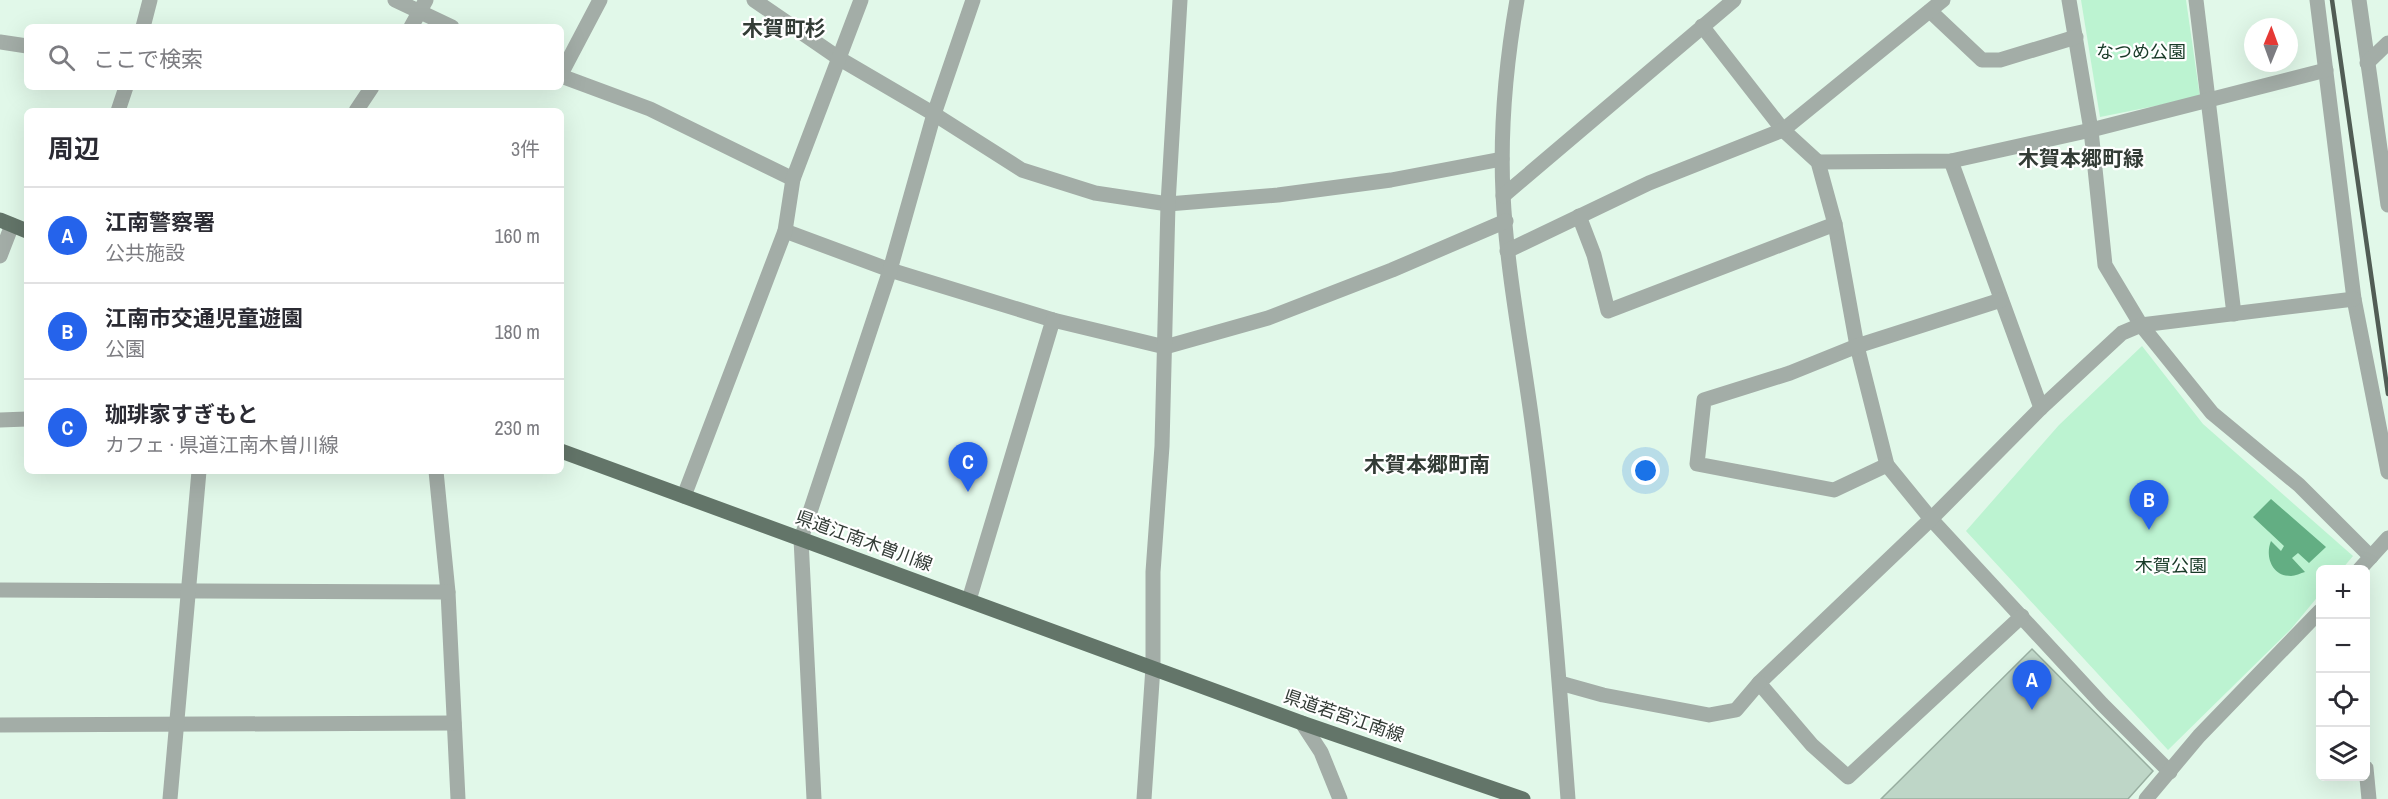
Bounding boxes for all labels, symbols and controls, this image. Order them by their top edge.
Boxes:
district label: 木賀町杉 [742,14,826,43]
north arrow [2244,18,2298,72]
search box [24,24,564,90]
park label: なつめ公園 [2096,39,2186,64]
icon: search [45,41,78,74]
text: ここで検索 [93,44,203,74]
text: 周辺 [48,131,100,166]
text: 3件 [511,135,540,162]
district label: 木賀本郷町緑 [2018,144,2144,173]
text: 江南警察署 [105,207,215,237]
text: A [62,222,73,249]
text: 160 m [494,222,540,249]
text: 公共施設 [105,239,185,266]
text: 江南市交通児童遊園 [105,303,303,333]
text: B [62,318,73,345]
text: 180 m [494,318,540,345]
text: 公園 [105,335,145,362]
text: 珈琲家すぎもと [105,399,259,429]
text: C [62,414,73,441]
text: 230 m [494,414,540,441]
text: カフェ · 県道江南木曽川線 [105,431,339,458]
pin: C [948,442,988,492]
district label: 木賀本郷町南 [1364,450,1490,479]
your location [1631,456,1660,485]
pin: B [2130,480,2168,530]
street label: 県道江南木曽川線 [792,504,936,577]
park label: 木賀公園 [2135,553,2207,578]
map controls [2316,565,2370,781]
button: + [2316,565,2370,619]
button: − [2316,619,2370,673]
pin: A [2012,660,2052,710]
button: locate [2316,673,2370,727]
street label: 県道若宮江南線 [1281,683,1408,748]
button: layers [2316,727,2370,781]

